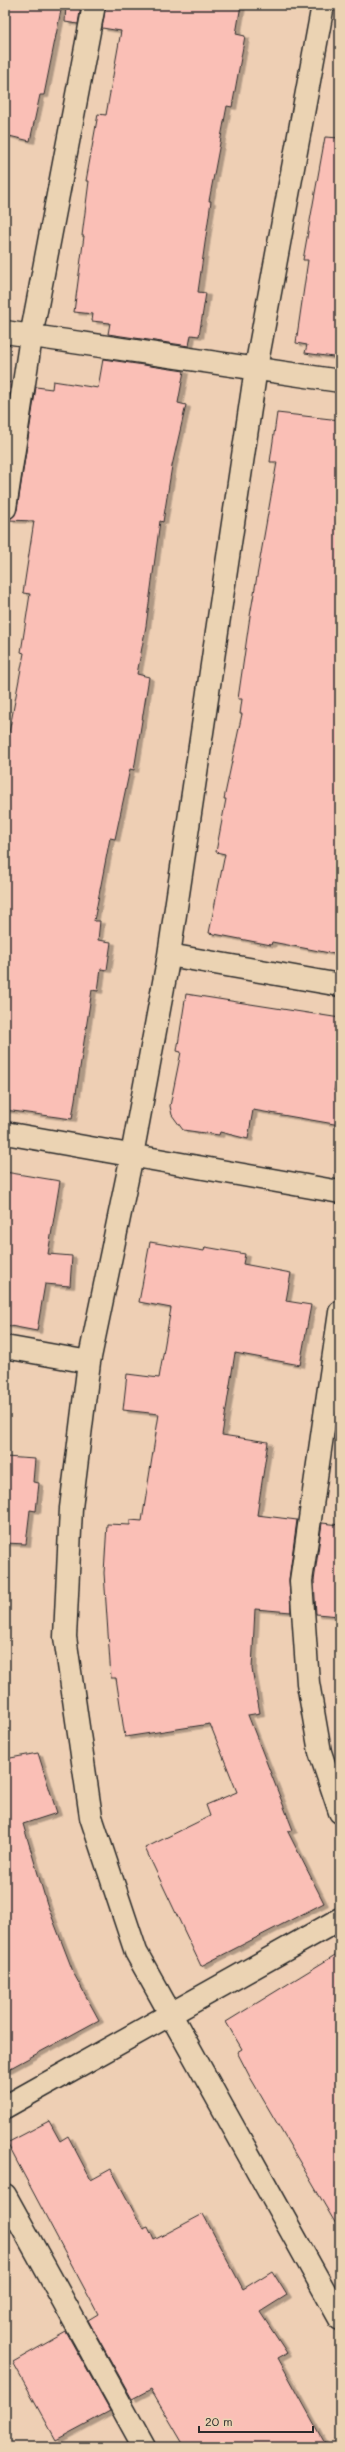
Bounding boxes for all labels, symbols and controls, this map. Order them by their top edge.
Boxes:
scale bar [199,2408,313,2434]
text: 20 m [205,2413,233,2429]

